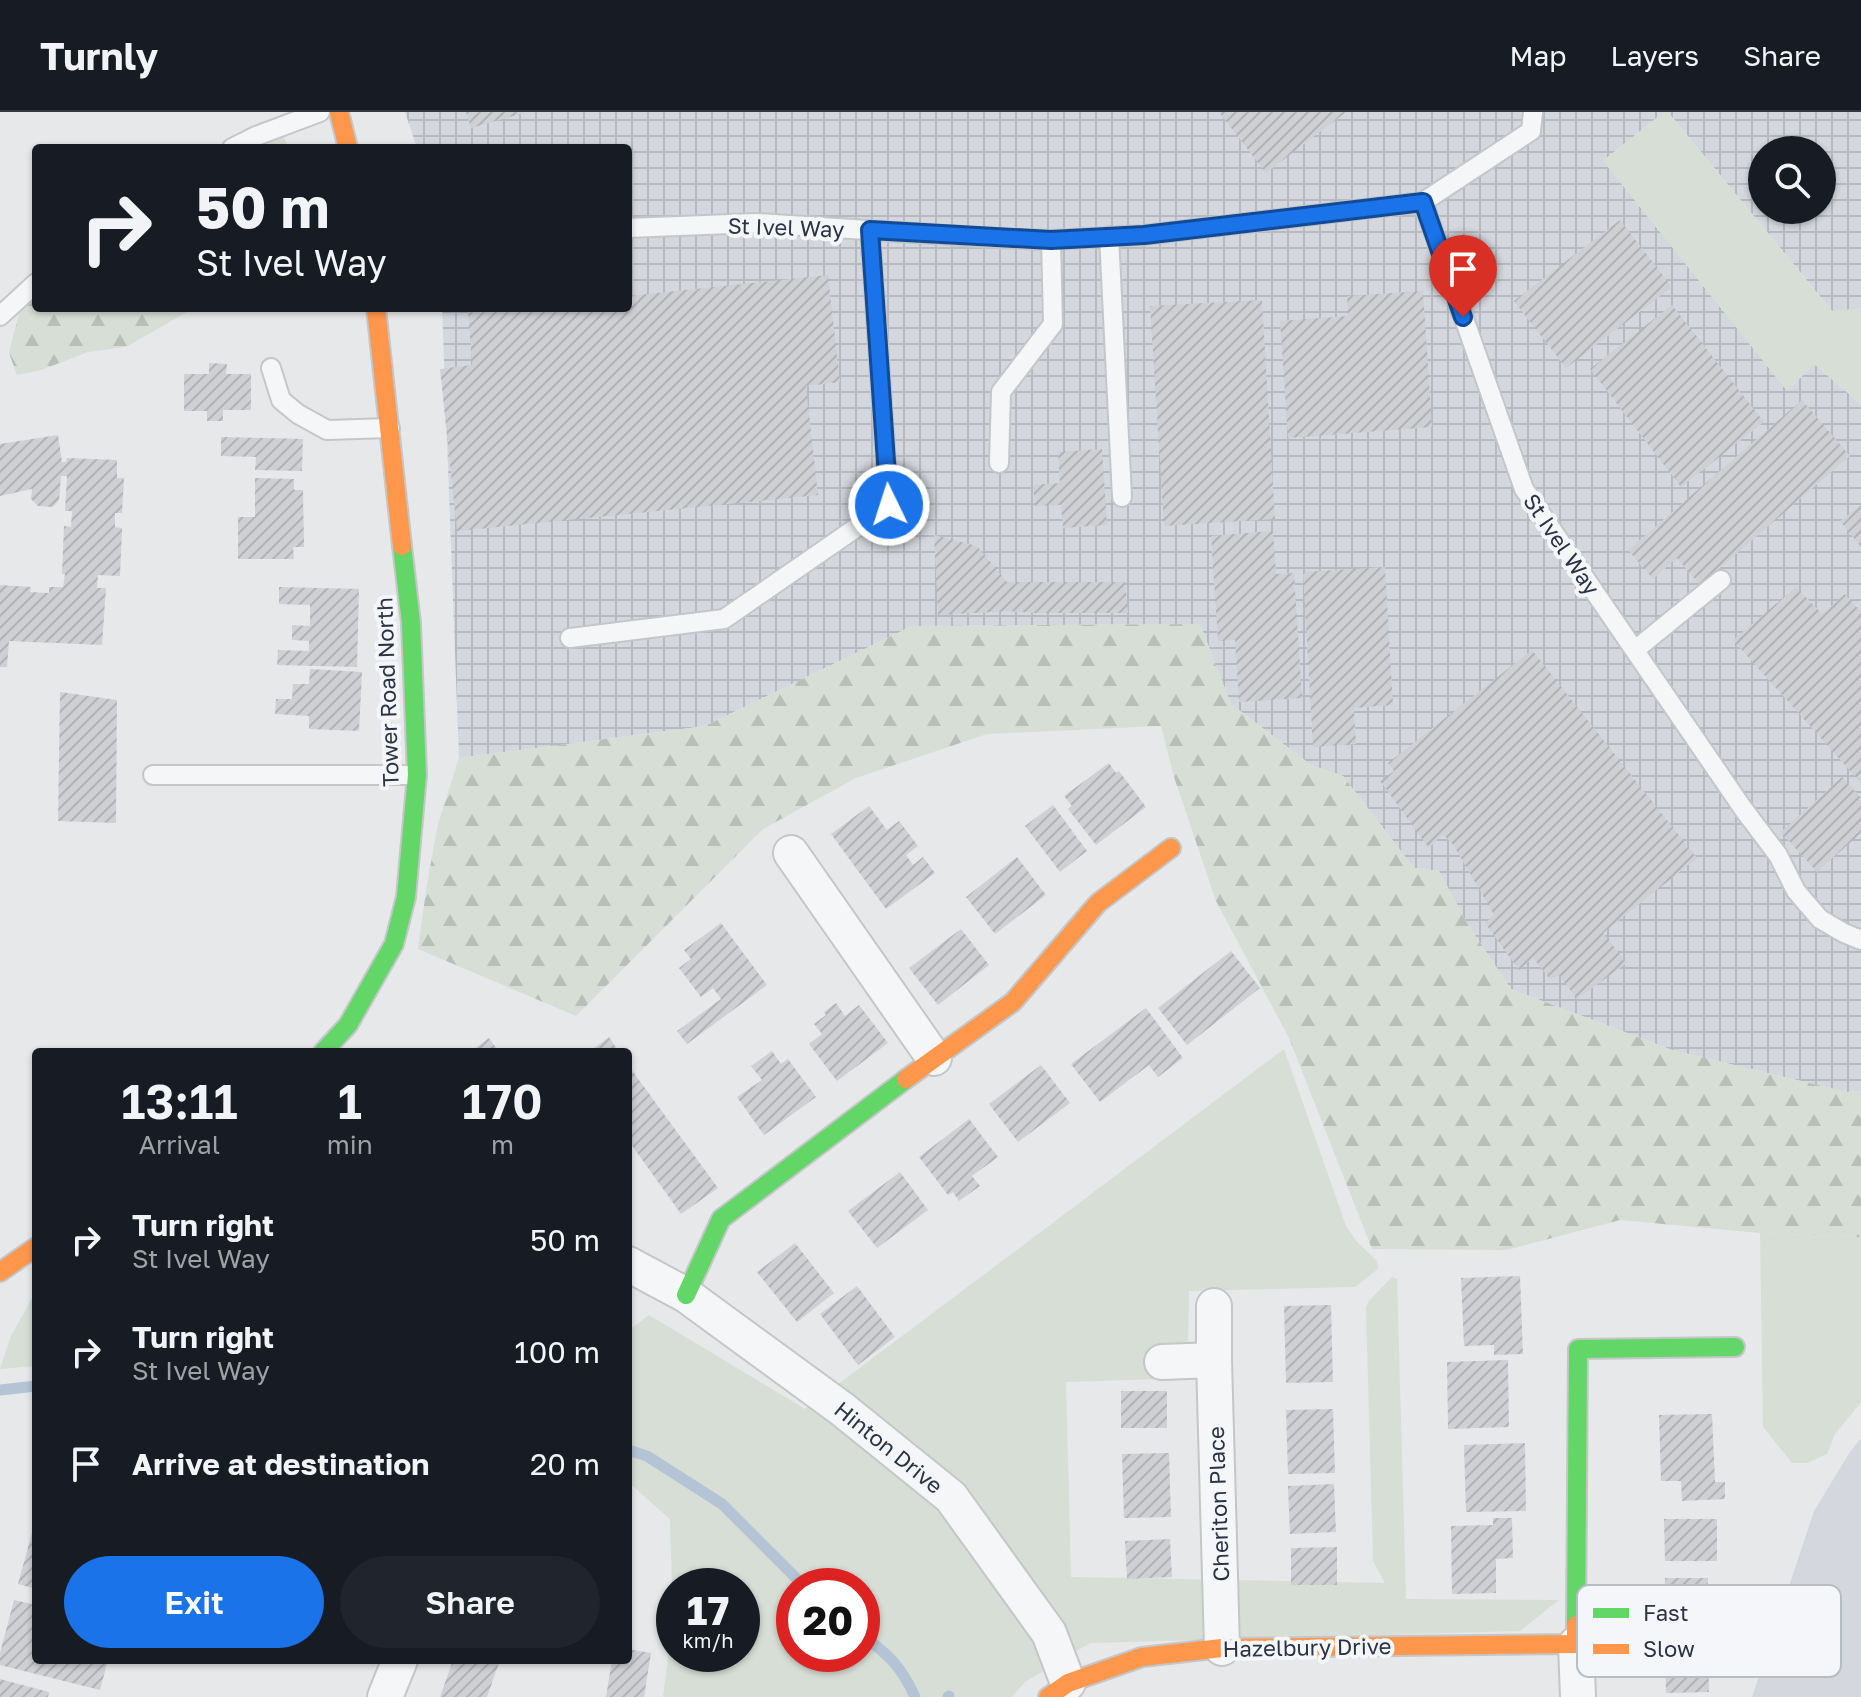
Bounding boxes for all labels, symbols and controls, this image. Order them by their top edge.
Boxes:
text: Turnly [40,33,158,78]
text: Map [1509,39,1567,72]
text: Layers [1611,39,1699,72]
text: Share [1743,39,1821,72]
map controls [1748,136,1836,224]
button: search [1748,136,1836,224]
text: 50 m [196,173,330,240]
icon: right [64,176,168,280]
street label: St Ivel Way [727,211,845,243]
pin [1429,235,1497,317]
text: St Ivel Way [196,241,387,284]
icon: arrive [1441,247,1485,291]
position arrow [847,463,931,547]
street label: St Ivel Way [1518,488,1606,600]
street label: Tower Road North [370,597,404,787]
text: 13:11 [121,1072,238,1130]
text: 1 [338,1072,362,1130]
text: 170 [462,1072,543,1130]
text: Arrival [139,1129,220,1160]
text: min [327,1129,373,1160]
text: m [491,1129,514,1160]
text: Turn right [132,1207,274,1243]
icon: right [64,1218,108,1262]
text: 50 m [530,1222,600,1258]
text: St Ivel Way [132,1243,270,1274]
text: Turn right [132,1319,274,1355]
icon: right [64,1330,108,1374]
text: 100 m [514,1334,600,1370]
text: St Ivel Way [132,1355,270,1386]
street label: Hinton Drive [829,1395,949,1499]
street label: Cheriton Place [1202,1426,1234,1582]
icon: arrive [64,1442,108,1486]
text: Arrive at destination [132,1446,429,1482]
text: 20 m [530,1446,600,1482]
button: Exit [64,1556,324,1648]
button: Share [340,1556,600,1648]
speed limit sign: 20 [776,1568,880,1672]
legend [1577,1585,1841,1677]
text: 17 [687,1586,729,1634]
text: Fast [1643,1599,1689,1626]
text: km/h [683,1628,733,1652]
street label: Hazelbury Drive [1222,1632,1392,1662]
text: Slow [1643,1635,1695,1662]

